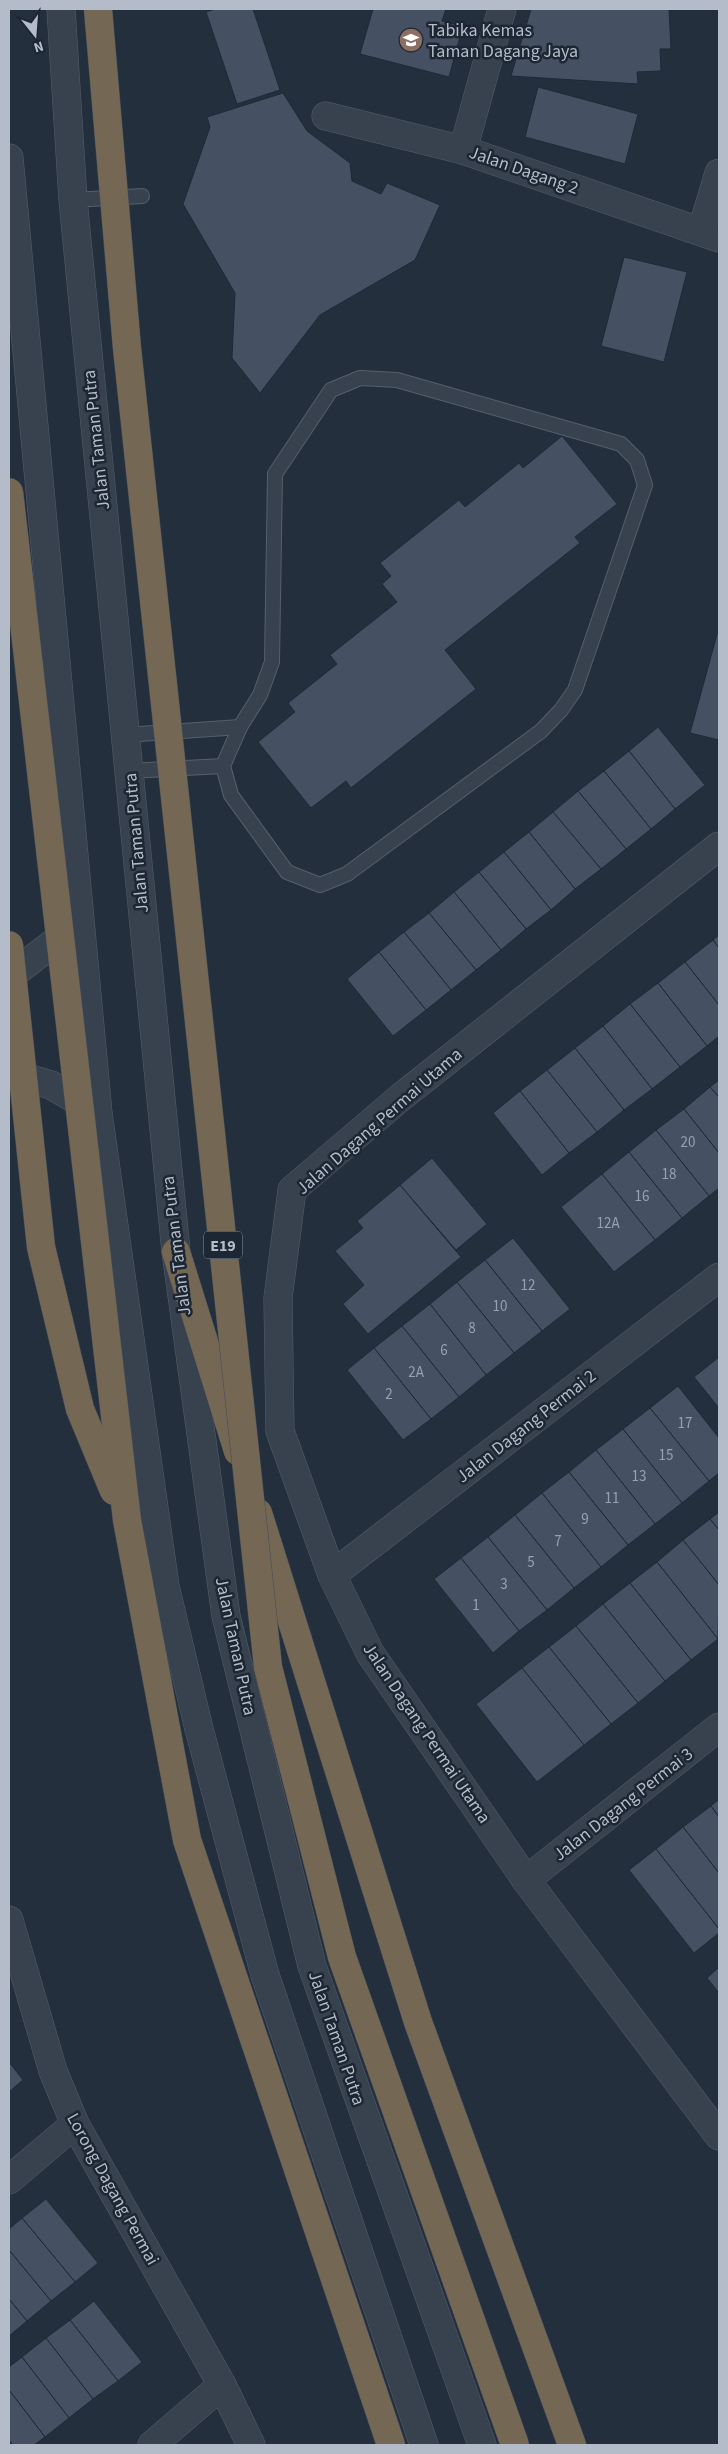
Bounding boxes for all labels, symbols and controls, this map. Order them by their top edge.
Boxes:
north arrow [10,10,60,60]
place label: Tabika Kemas Taman Dagang Jaya [428,18,578,64]
school or university icon: Tabika Kemas Taman Dagang Jaya [398,27,424,53]
text: N [31,36,46,57]
street label: Jalan Dagang 2 [466,140,582,201]
street label: Jalan Taman Putra [77,369,116,511]
street label: Jalan Taman Putra [118,772,155,914]
street label: Jalan Dagang Permai Utama [291,1042,468,1201]
house number: 20 [681,1132,695,1153]
house number: 18 [662,1164,676,1185]
street label: Jalan Taman Putra [156,1175,197,1317]
house number: 16 [635,1186,649,1207]
house number: 12A [596,1213,620,1234]
road number: E19 [204,1232,242,1258]
house number: 12 [521,1275,535,1296]
house number: 10 [493,1296,507,1317]
house number: 8 [468,1318,476,1339]
house number: 6 [440,1340,448,1361]
house number: 2A [408,1362,425,1383]
street label: Jalan Dagang Permai 2 [451,1364,602,1489]
house number: 2 [385,1384,393,1405]
house number: 17 [678,1413,692,1434]
house number: 15 [659,1445,673,1466]
house number: 13 [632,1466,646,1487]
house number: 11 [605,1488,619,1509]
house number: 9 [581,1509,589,1530]
house number: 7 [554,1531,562,1552]
house number: 5 [527,1552,535,1573]
house number: 3 [500,1574,508,1595]
street label: Jalan Taman Putra [209,1575,262,1717]
house number: 1 [472,1595,480,1616]
street label: Jalan Dagang Permai Utama [357,1638,496,1828]
street label: Jalan Dagang Permai 3 [548,1742,699,1867]
street label: Jalan Taman Putra [302,1968,371,2109]
street label: Lorong Dagang Permai [60,2109,165,2270]

